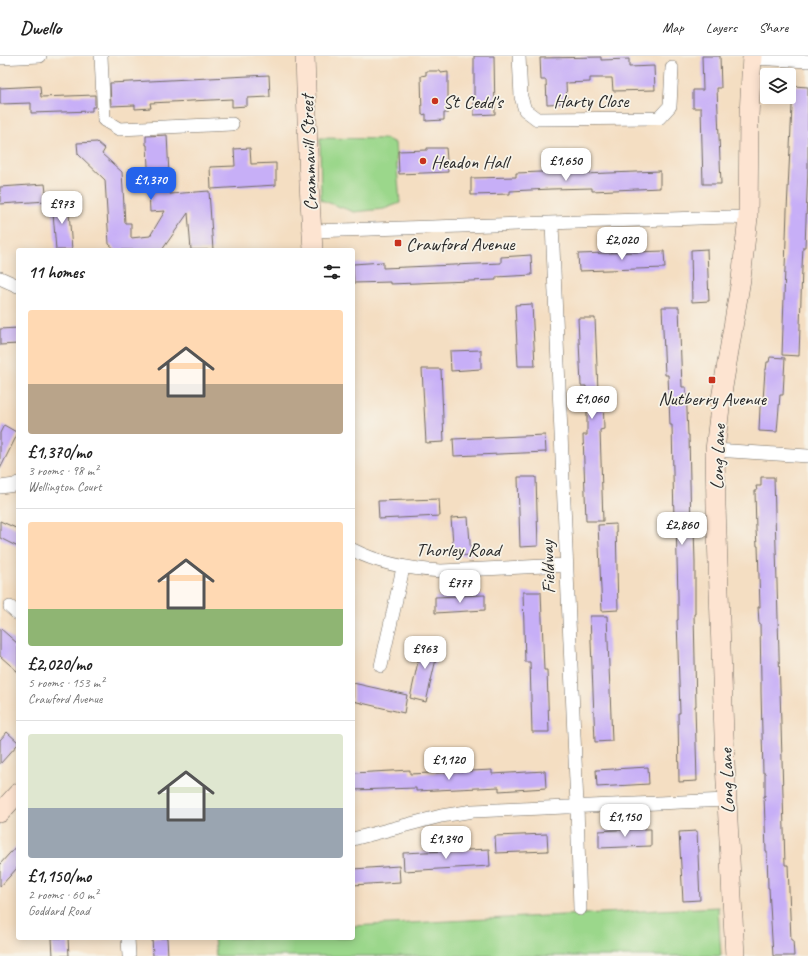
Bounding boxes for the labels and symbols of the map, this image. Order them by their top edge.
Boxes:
street label: Harty Close [554,89,630,113]
place label: St Cedd's [443,90,505,114]
street label: Crammavill Street [295,92,323,211]
marker: St Cedd's [430,96,440,106]
pin: £1,650 [533,148,599,182]
place label: Headon Hall [431,150,512,174]
marker: Headon Hall [418,156,428,166]
pin: £1,370 [118,167,184,201]
pin: £973 [38,191,86,225]
pin: £2,020 [589,227,655,261]
place label: Crawford Avenue [406,232,516,256]
marker: Crawford Avenue [393,238,403,248]
marker: Nutberry Avenue [707,375,717,385]
pin: £1,060 [559,386,625,420]
place label: Nutberry Avenue [658,387,768,411]
street label: Long Lane [705,422,731,490]
pin: £2,860 [649,512,715,546]
street label: Thorley Road [416,538,504,562]
street label: Fieldway [535,538,561,594]
pin: £777 [436,570,484,604]
pin: £963 [401,636,449,670]
street label: Long Lane [714,746,740,814]
pin: £1,120 [416,747,482,781]
pin: £1,150 [592,804,658,838]
pin: £1,340 [413,826,479,860]

